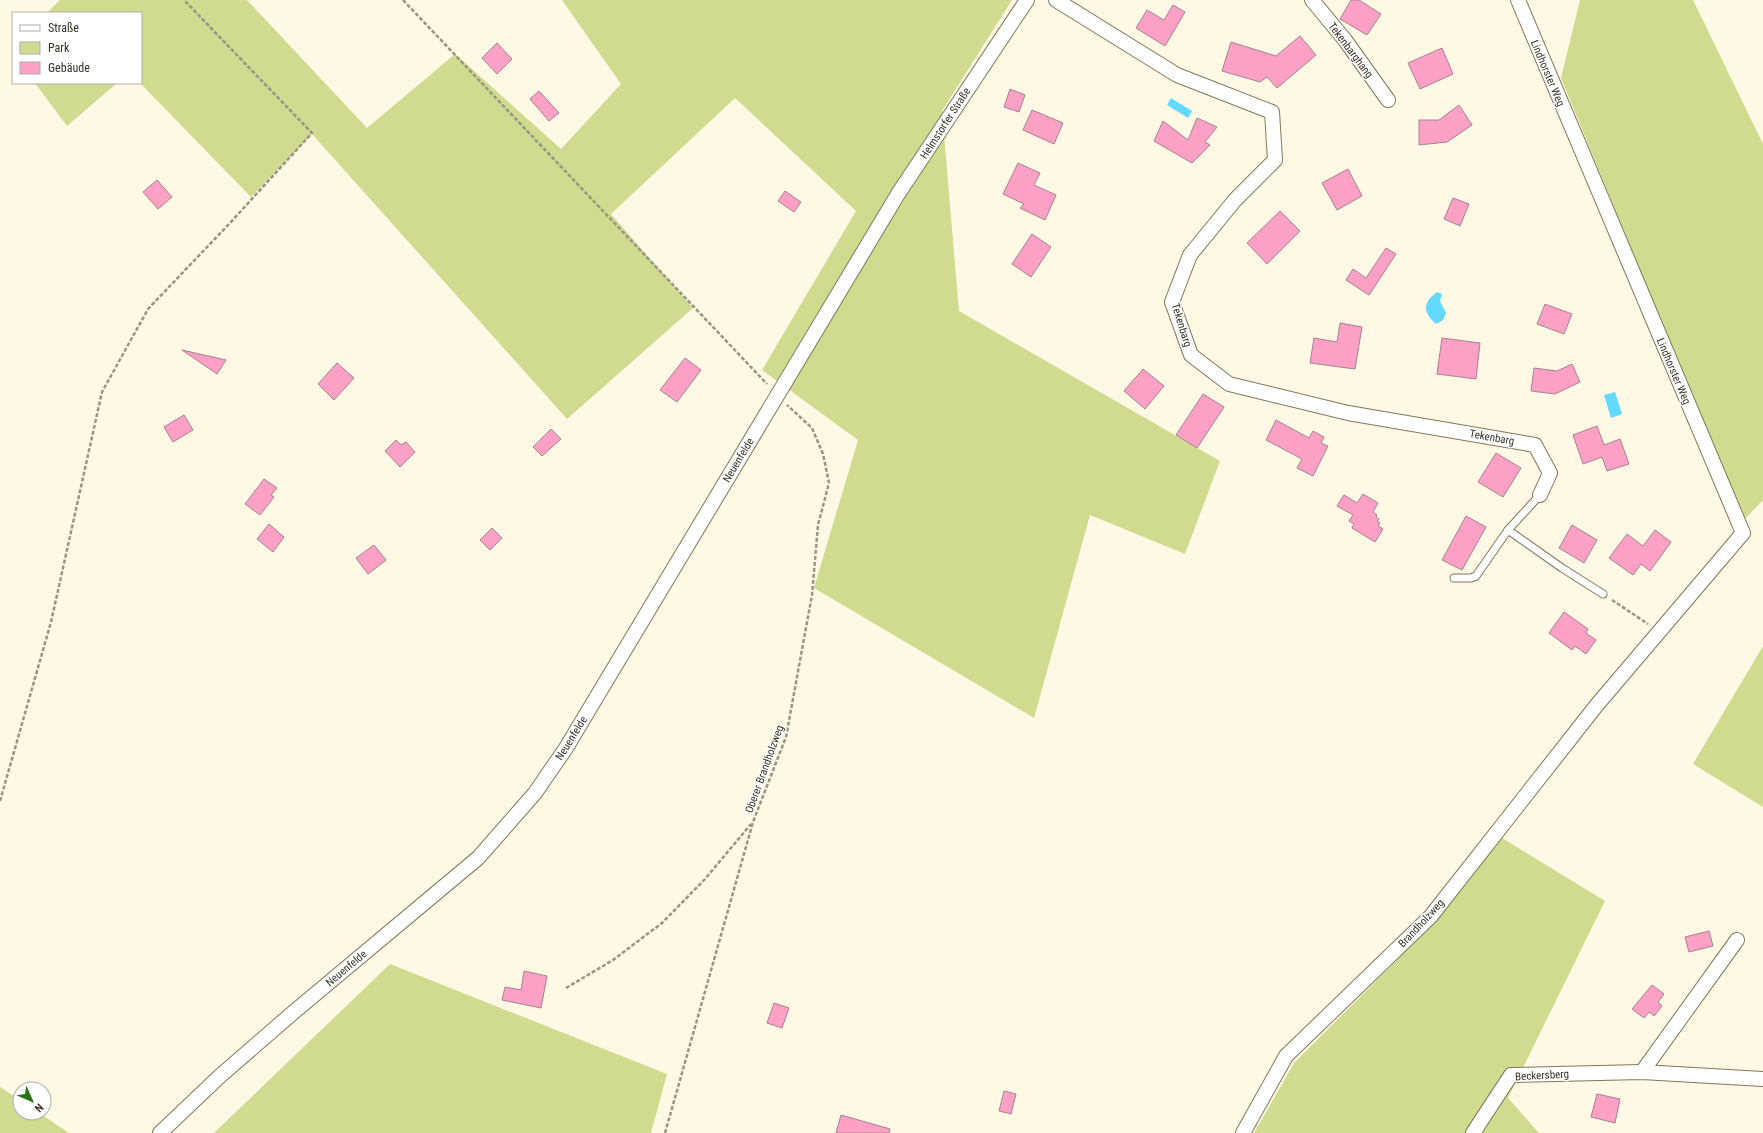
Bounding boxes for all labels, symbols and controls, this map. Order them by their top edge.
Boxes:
legend [12,12,142,84]
street label: Tekenbarghang [1325,20,1376,81]
text: Straße [48,21,79,35]
street label: Lindhorster Weg [1528,38,1567,108]
text: Park [48,41,70,55]
text: Gebäude [48,61,90,75]
street label: Helmstorfer Straße [917,85,973,161]
street label: Tekenbarg [1169,302,1194,349]
street label: Lindhorster Weg [1654,336,1693,406]
street label: Tekenbarg [1469,427,1515,448]
street label: Neuenfelde [720,436,757,485]
street label: Neuenfelde [553,714,590,763]
street label: Oberer Brandholzweg [743,723,786,815]
street label: Brandholzweg [1396,897,1447,950]
street label: Neuenfelde [323,948,369,989]
street label: Beckersberg [1515,1068,1569,1083]
north arrow [12,1081,52,1121]
text: N [32,1101,46,1115]

